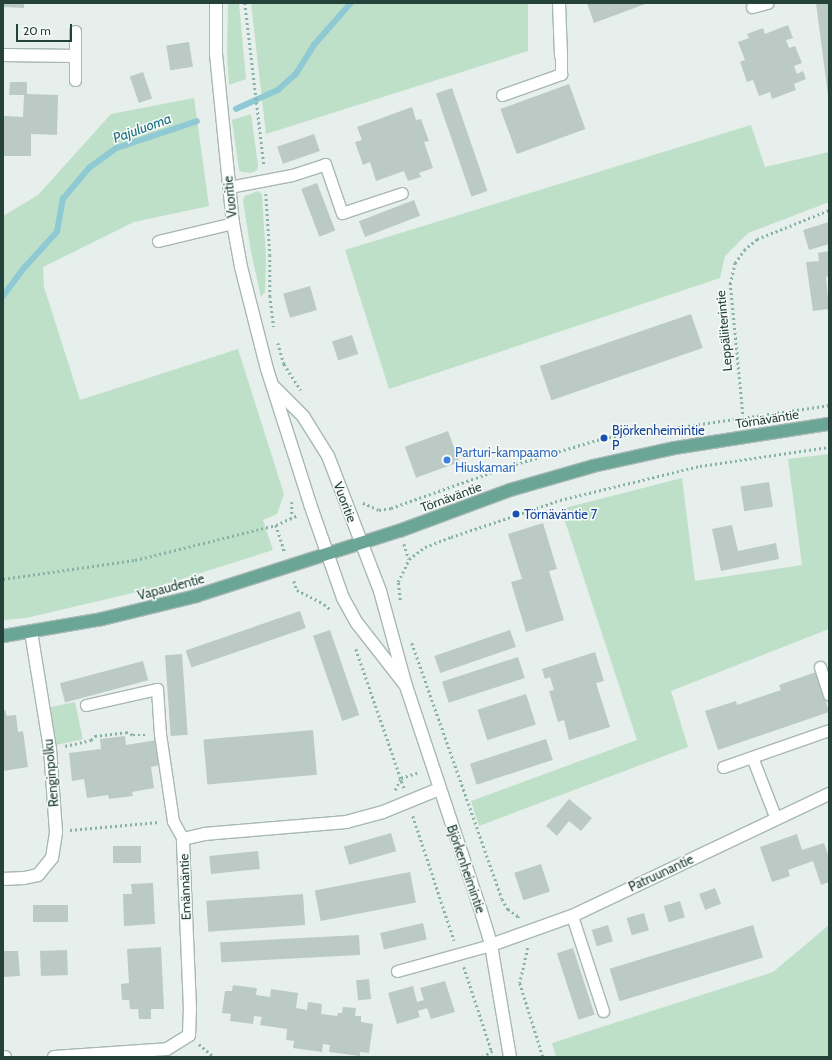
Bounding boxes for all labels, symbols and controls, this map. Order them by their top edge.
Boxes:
scale bar [18,16,74,42]
text: 20 m [23,23,51,38]
water label: Pajuluoma [110,110,174,146]
street label: Vuoritie [220,175,240,219]
street label: Leppäliiterintie [713,290,735,372]
street label: Törnäväntie [734,406,800,432]
place label: Björkenheimintie P [612,423,705,454]
marker: Björkenheimintie P [599,433,609,443]
place label: Parturi-kampaamo Hiuskamari [455,445,558,476]
marker: Parturi-kampaamo Hiuskamari [442,455,452,465]
street label: Törnäväntie [418,479,484,515]
street label: Vuoritie [330,480,360,524]
place label: Törnäväntie 7 [524,506,597,522]
marker: Törnäväntie 7 [511,509,521,519]
street label: Vapaudentie [136,571,206,603]
street label: Renginpolku [40,738,62,808]
street label: Björkenheimintie [444,823,488,915]
street label: Patruunantie [626,851,696,895]
street label: Emännäntie [176,854,194,920]

